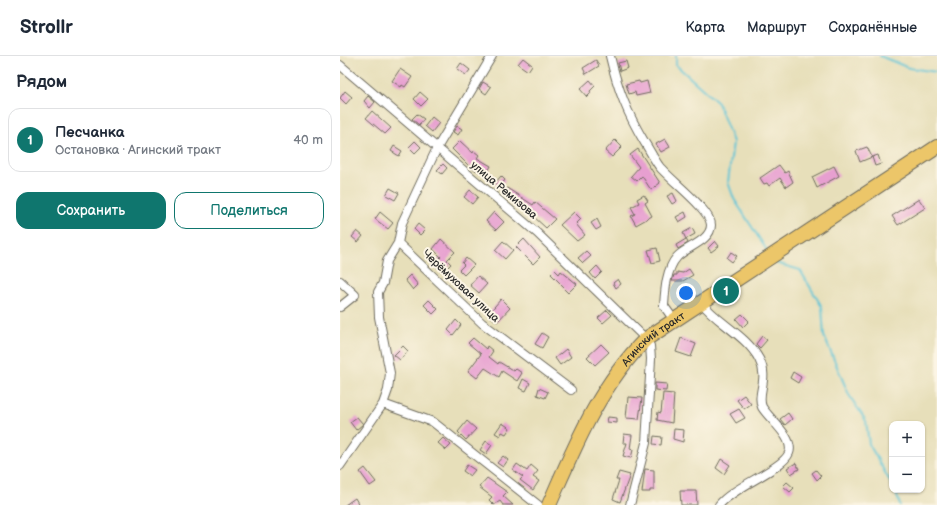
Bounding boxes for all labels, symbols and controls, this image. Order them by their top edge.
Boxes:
text: Strollr [20,16,73,39]
text: Карта [686,19,725,36]
text: Маршрут [747,19,807,36]
text: Сохранённые [829,19,917,36]
text: Рядом [16,72,67,92]
text: Песчанка [55,123,125,142]
text: 1 [27,132,33,148]
text: 40 m [293,132,323,148]
text: Остановка · Агинский тракт [55,142,221,158]
street label: улица Ремизова [468,158,540,222]
button: Сохранить [16,192,166,229]
button: Поделиться [174,192,324,229]
street label: Черёмуховая улица [420,247,503,325]
pin: 1 [713,276,739,306]
your location [676,283,696,303]
street label: Агинский тракт [618,309,687,369]
map controls [889,421,925,493]
button: + [889,421,925,457]
button: − [889,457,925,493]

